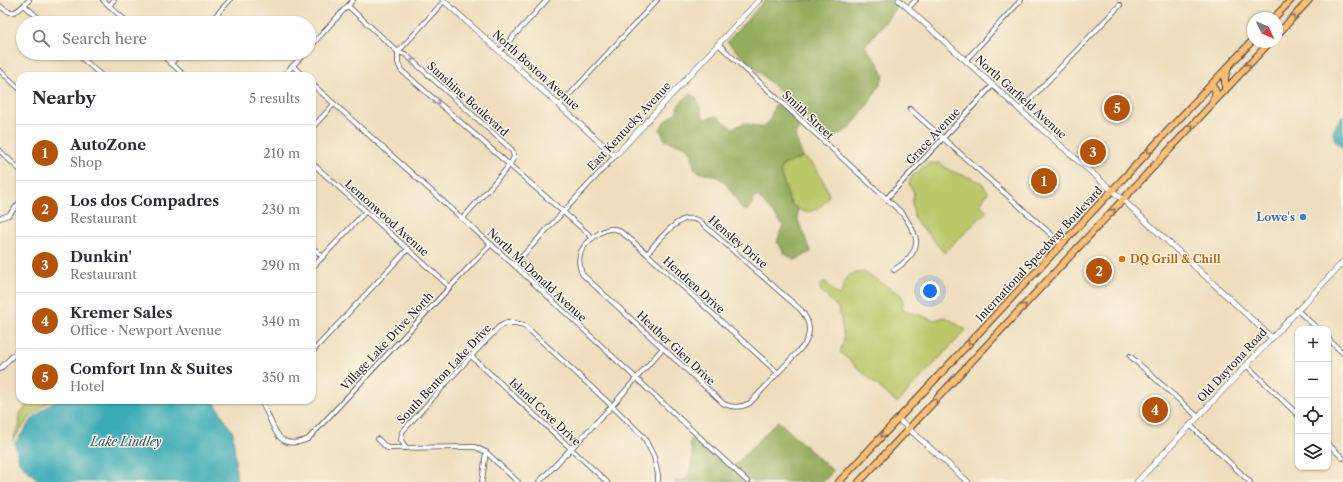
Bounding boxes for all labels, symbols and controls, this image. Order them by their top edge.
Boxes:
north arrow [1247,12,1283,48]
one-way arrow [1288,15,1295,22]
search box [16,16,316,60]
icon: search [30,27,52,49]
street label: North Boston Avenue [490,27,582,113]
text: Search here [62,29,147,48]
street label: North Garfield Avenue [973,52,1069,142]
one-way arrow [410,59,417,66]
street label: Sunshine Boulevard [425,59,512,139]
one-way arrow [1243,63,1251,71]
street label: East Kentucky Avenue [584,79,674,173]
text: Nearby [32,88,96,108]
street label: Smith Street [779,88,837,142]
text: 5 results [249,90,300,106]
pin: 5 [1104,93,1130,123]
one-way arrow [432,97,439,104]
street label: Grace Avenue [903,105,963,167]
one-way arrow [1186,124,1194,132]
text: AutoZone [70,135,146,154]
pin: 3 [1080,137,1106,167]
text: 1 [42,145,48,161]
text: 210 m [263,145,300,161]
one-way arrow [1146,146,1154,154]
text: Shop [70,154,102,170]
pin: 1 [1031,166,1057,196]
street label: Lemonwood Avenue [342,177,432,259]
street label: International Speedway Boulevard [973,183,1106,324]
text: Los dos Compadres [70,191,219,210]
text: 2 [41,201,49,217]
text: 230 m [262,201,300,217]
one-way arrow [1108,208,1116,216]
text: Restaurant [70,210,137,226]
place label: Lowe's [1257,210,1295,224]
marker: Lowe's [1298,212,1308,222]
street label: Hensley Drive [706,213,770,271]
street label: North McDonald Avenue [485,225,589,325]
text: Dunkin' [70,247,132,266]
place label: DQ Grill & Chill [1130,252,1221,266]
street label: Hendren Drive [660,254,728,316]
marker: DQ Grill & Chill [1117,254,1127,264]
pin: 2 [1086,256,1112,286]
text: 3 [41,257,49,273]
text: 290 m [261,257,300,273]
text: Restaurant [70,266,137,282]
your location [920,281,940,301]
street label: Village Lake Drive North [337,289,436,394]
text: Kremer Sales [70,303,172,322]
one-way arrow [1019,303,1027,311]
street label: Heather Glen Drive [634,308,718,388]
text: 4 [41,313,49,329]
text: 340 m [262,313,300,329]
street label: South Benton Lake Drive [394,321,494,427]
text: Office · Newport Avenue [70,322,221,338]
street label: Old Daytona Road [1194,325,1270,405]
map controls [1295,326,1331,470]
button: + [1295,326,1331,362]
one-way arrow [968,337,975,345]
text: Comfort Inn & Suites [70,359,233,378]
button: − [1295,362,1331,398]
text: 5 [41,369,49,385]
text: 350 m [262,369,300,385]
street label: Island Cove Drive [506,375,584,449]
text: Hotel [70,378,105,394]
pin: 4 [1142,395,1168,425]
one-way arrow [931,398,938,406]
button: locate [1295,398,1331,434]
one-way arrow [881,431,888,438]
water label: Lake Lindley [89,434,162,449]
button: layers [1295,434,1331,470]

